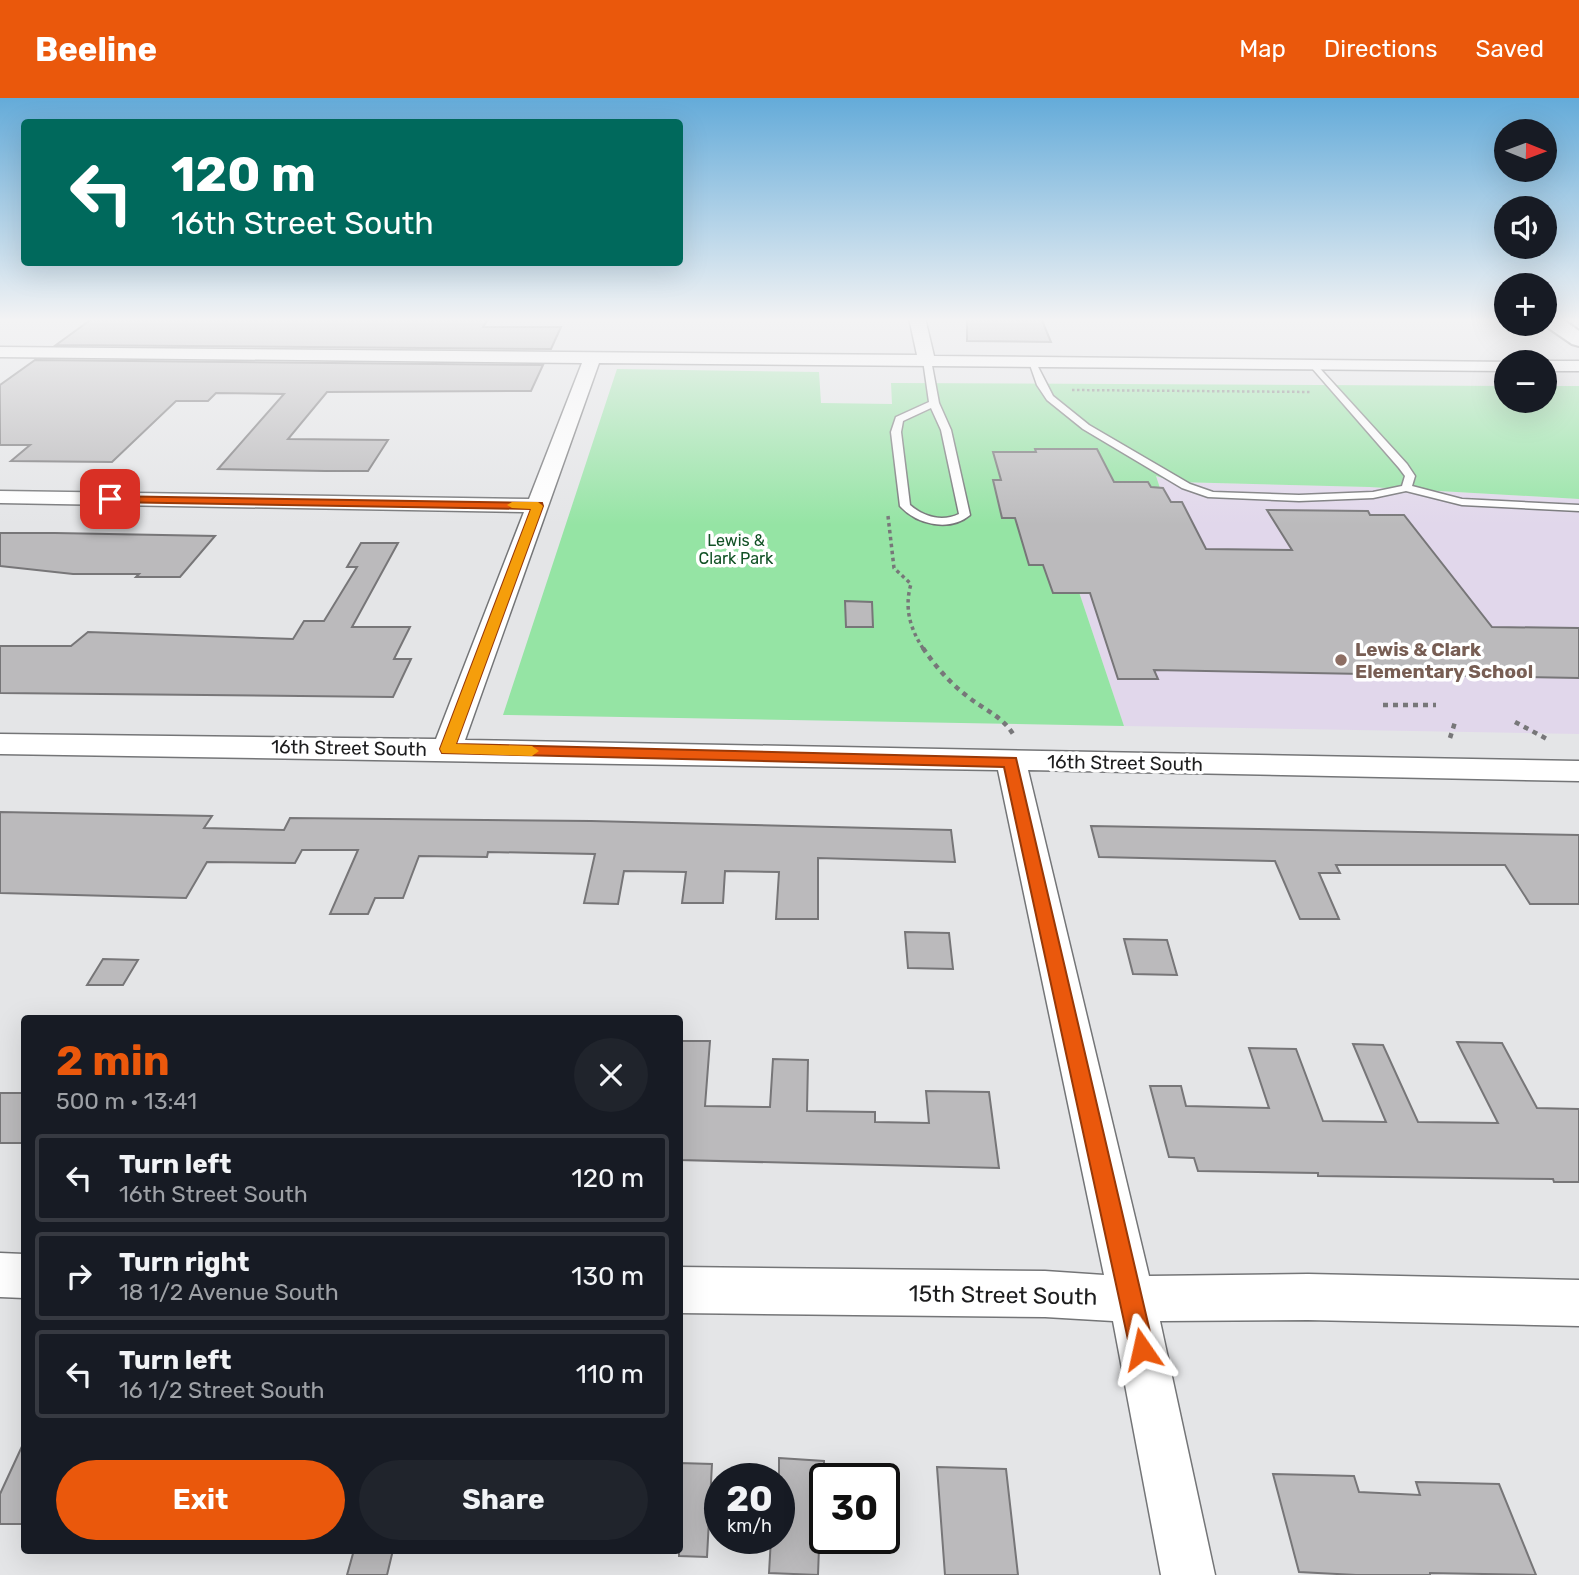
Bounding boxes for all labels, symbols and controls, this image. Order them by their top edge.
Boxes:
text: Beeline [35,30,157,69]
text: Map [1239,35,1286,63]
text: Directions [1324,35,1437,63]
text: Saved [1475,35,1544,63]
north arrow [1494,119,1558,182]
map controls [1494,119,1557,413]
text: 120 m [171,145,316,203]
icon: left [56,147,147,238]
button: sound [1494,196,1557,259]
text: 16th Street South [171,204,434,242]
button: + [1494,273,1557,336]
button: − [1494,350,1557,413]
pin [80,469,140,529]
icon: arrive [91,480,129,518]
park label: Lewis & Clark Park [699,531,774,568]
place label: Lewis & Clark Elementary School [1355,638,1533,683]
marker: Lewis & Clark Elementary School [1333,652,1349,668]
street label: 16th Street South [271,735,427,761]
street label: 16th Street South [1047,750,1203,776]
text: 2 min [56,1036,170,1086]
button: close [574,1038,648,1112]
text: 500 m · 13:41 [56,1087,197,1115]
text: Turn left [119,1149,231,1180]
icon: left [60,1159,98,1197]
text: 120 m [572,1163,644,1194]
text: 16th Street South [119,1180,308,1208]
text: Turn right [119,1247,249,1278]
icon: right [60,1257,98,1295]
text: 130 m [571,1261,644,1292]
text: 18 1/2 Avenue South [119,1278,339,1306]
street label: 15th Street South [908,1279,1098,1311]
position arrow [1105,1312,1179,1386]
text: Turn left [119,1345,231,1376]
icon: left [60,1355,98,1393]
text: 110 m [576,1359,644,1390]
text: 16 1/2 Street South [119,1376,325,1404]
button: Exit [56,1460,345,1540]
button: Share [359,1460,648,1540]
speed limit sign: 30 [809,1463,900,1554]
text: 20 [726,1478,773,1520]
text: km/h [727,1515,772,1537]

